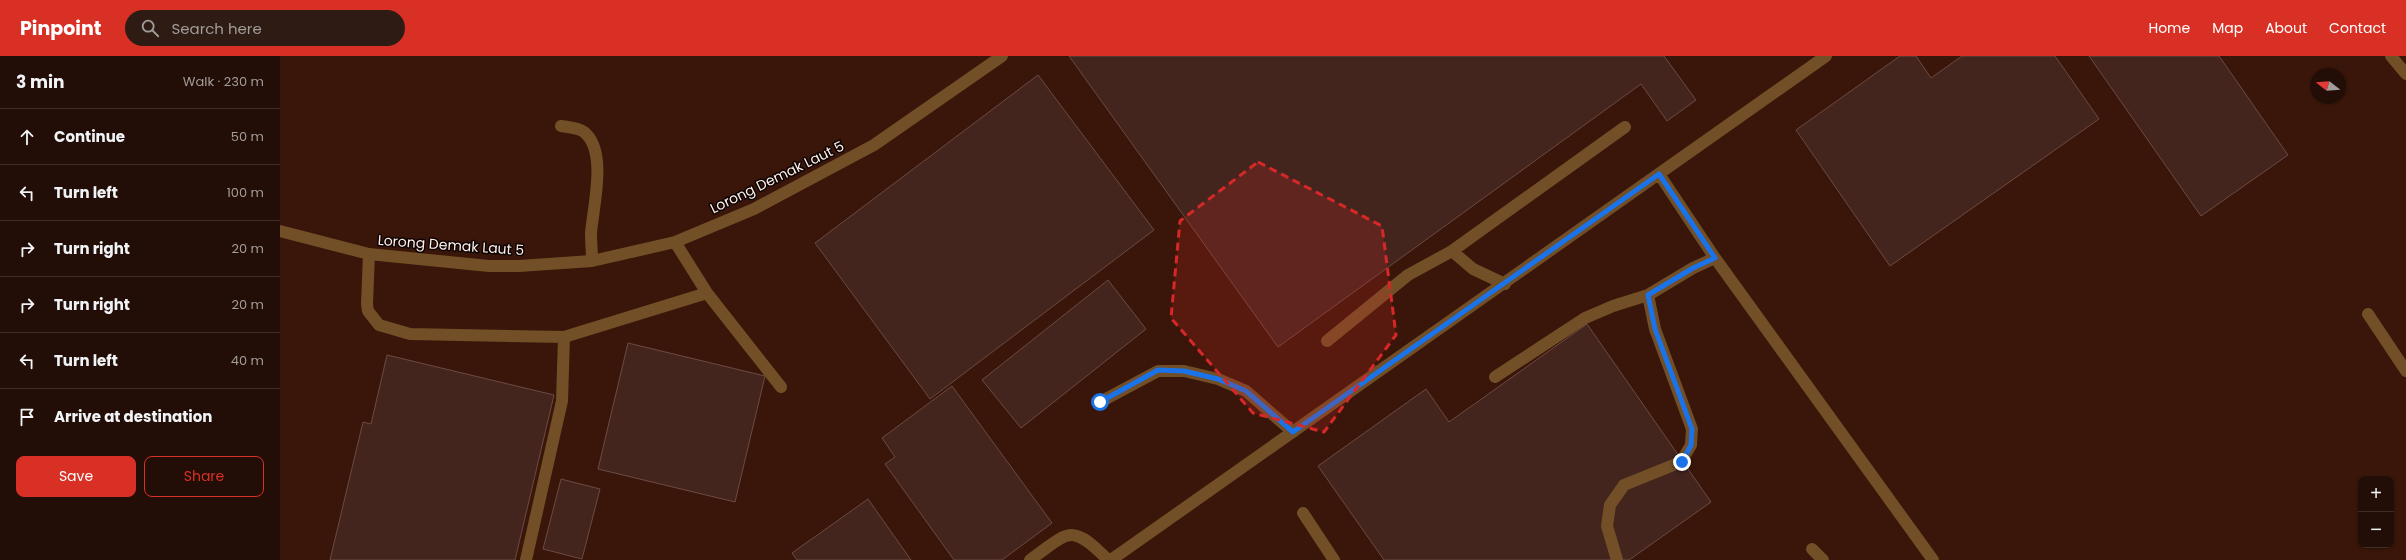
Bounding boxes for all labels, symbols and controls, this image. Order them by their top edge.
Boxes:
search box [125,10,405,46]
text: Pinpoint [20,15,101,42]
icon: search [139,17,161,39]
text: Search here [171,18,262,39]
text: Home [2148,18,2190,38]
text: Map [2212,18,2243,38]
text: About [2265,18,2307,38]
text: Contact [2329,18,2386,38]
north arrow [2310,68,2346,104]
text: 3 min [16,70,64,94]
text: Walk · 230 m [183,72,264,91]
icon: ahead [16,126,38,148]
text: Continue [54,126,125,147]
text: 50 m [231,127,264,146]
street label: Lorong Demak Laut 5 [707,136,847,218]
icon: left [16,182,38,204]
text: Turn left [54,182,118,203]
text: 100 m [227,183,264,202]
street label: Lorong Demak Laut 5 [377,230,525,260]
icon: right [16,238,38,260]
text: Turn right [54,238,130,259]
text: 20 m [231,239,264,258]
icon: right [16,294,38,316]
text: Turn right [54,294,130,315]
text: 20 m [231,295,264,314]
icon: left [16,350,38,372]
text: Turn left [54,350,118,371]
text: 40 m [231,351,264,370]
route start [1091,393,1109,411]
icon: arrive [16,406,38,428]
text: Arrive at destination [54,406,212,427]
route end [1673,453,1691,471]
button: Save [16,456,136,497]
button: Share [144,456,264,497]
map controls [2358,476,2394,548]
button: + [2358,476,2394,512]
button: − [2358,512,2394,548]

